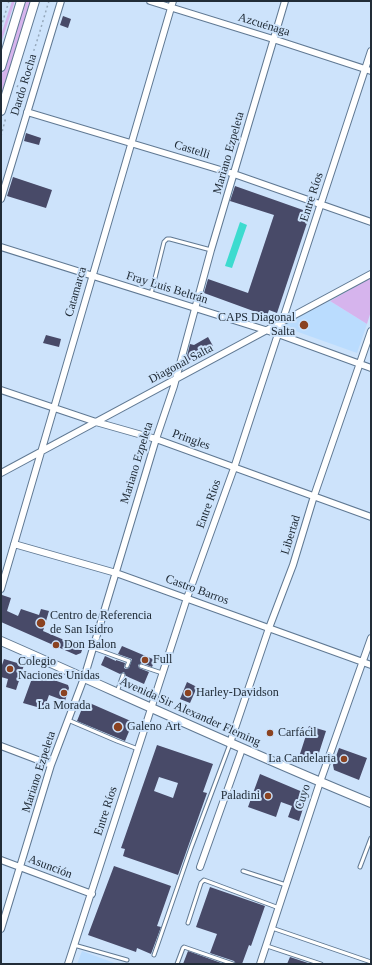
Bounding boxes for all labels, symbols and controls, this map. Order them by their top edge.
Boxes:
street label: Azcuénaga [236,10,292,40]
street label: Dardo Rocha [8,52,40,118]
street label: Mariano Ezpeleta [210,110,248,196]
street label: Castelli [172,138,212,162]
street label: Entre Ríos [297,171,327,223]
street label: Catamarca [62,265,90,319]
street label: Fray Luis Beltrán [124,269,210,307]
place label: CAPS Diagonal Salta [218,311,295,339]
marker: CAPS Diagonal Salta [298,319,310,331]
street label: Diagonal Salta [146,341,216,387]
street label: Mariano Ezpeleta [118,420,156,506]
street label: Pringles [170,427,212,453]
street label: Entre Ríos [194,478,224,530]
street label: Libertad [278,513,304,557]
street label: Castro Barros [163,572,231,608]
place label: Centro de Referencia de San Isidro [50,609,152,637]
marker: Centro de Referencia de San Isidro [35,617,47,629]
place label: Don Balon [64,638,116,652]
marker: Don Balon [51,640,61,650]
place label: Full [153,653,172,667]
place label: Colegio Naciones Unidas [18,655,100,683]
marker: Full [140,655,150,665]
marker: Colegio Naciones Unidas [5,664,15,674]
street label: Avenida Sir Alexander Fleming [117,674,263,750]
place label: Harley-Davidson [196,686,279,700]
marker: La Morada [59,688,69,698]
marker: Harley-Davidson [183,688,193,698]
place label: La Morada [38,699,90,713]
place label: Galeno Art [127,720,181,734]
marker: Galeno Art [112,721,124,733]
place label: Carfácil [278,726,317,740]
marker: Carfácil [265,728,275,738]
street label: Mariano Ezpeleta [19,729,59,815]
place label: La Candelaria [268,752,336,766]
marker: La Candelaria [339,754,349,764]
street label: Cuyo [292,782,314,812]
street label: Entre Ríos [91,785,121,837]
place label: Paladini [221,789,260,803]
marker: Paladini [263,791,273,801]
street label: Asunción [26,852,74,882]

